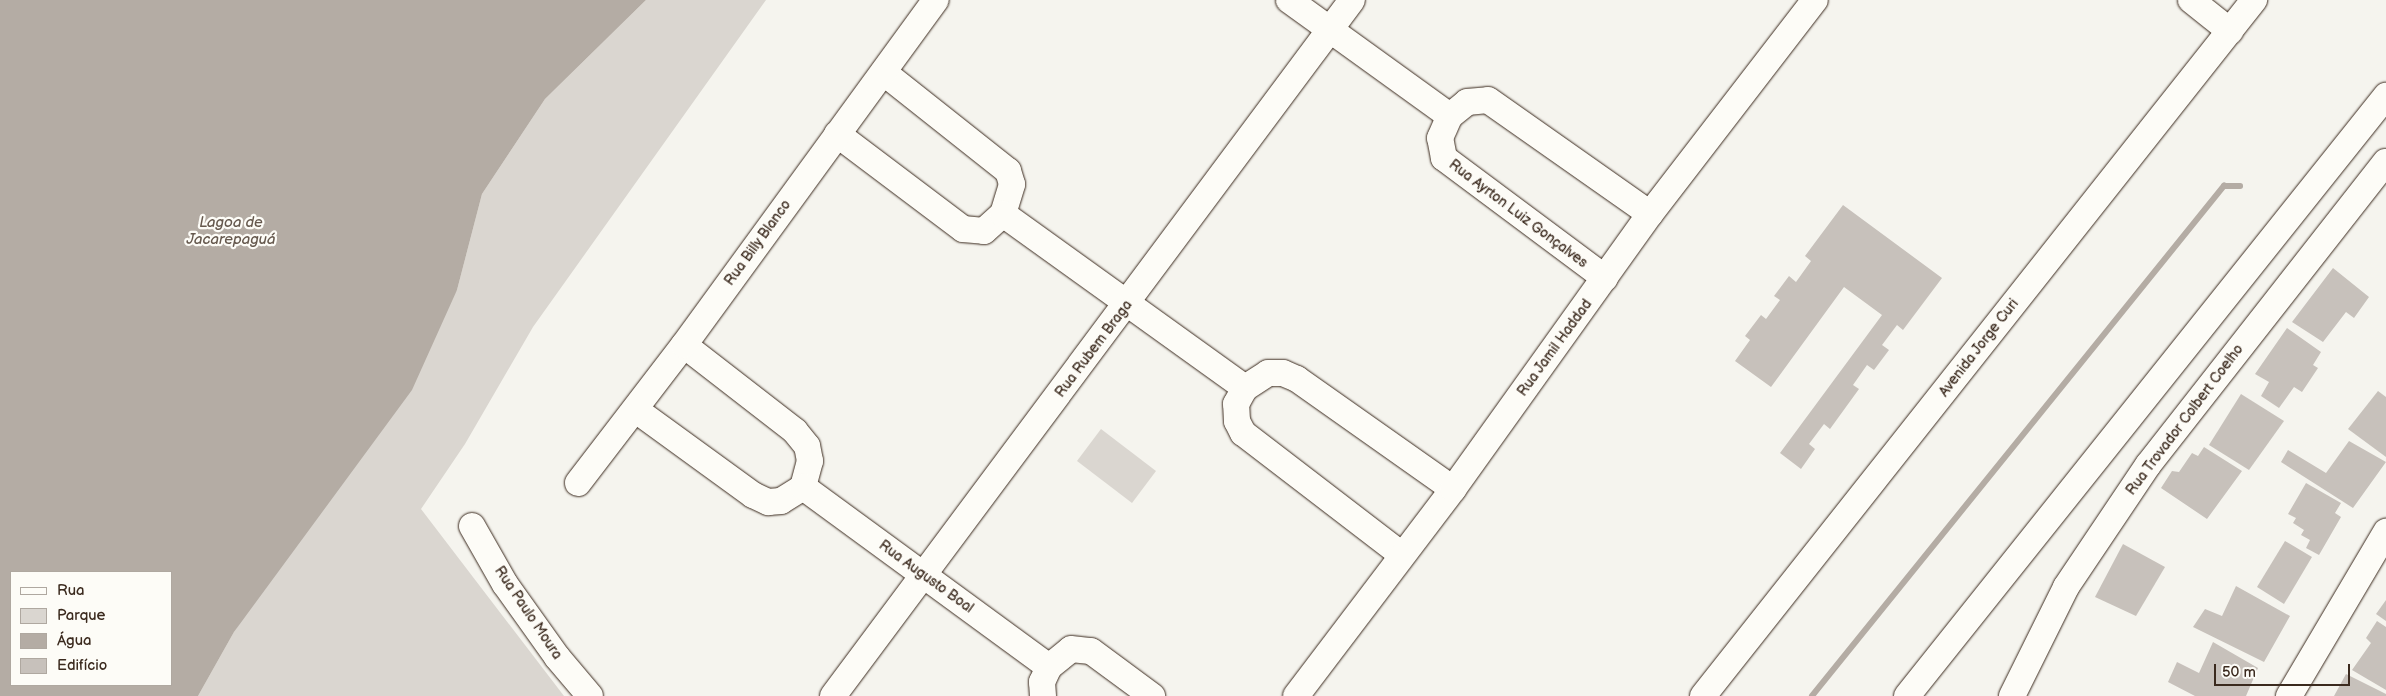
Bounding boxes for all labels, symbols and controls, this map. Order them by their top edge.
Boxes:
street label: Rua Ayrton Luiz Gonçalves [1445,156,1591,272]
street label: Rua Billy Blanco [721,197,795,289]
water label: Lagoa de Jacarepaguá [187,213,275,248]
street label: Rua Jamil Haddad [1514,296,1596,400]
street label: Avenida Jorge Curi [1935,296,2023,400]
street label: Rua Rubem Braga [1052,297,1136,401]
street label: Rua Trovador Colbert Coelho [2123,341,2247,499]
street label: Rua Augusto Boal [875,537,977,617]
street label: Rua Paulo Moura [491,563,565,663]
legend [10,571,172,686]
text: Rua [57,581,85,600]
text: Parque [57,606,105,625]
text: Água [57,631,92,650]
scale bar [2216,654,2352,686]
text: Edifício [57,656,107,675]
text: 50 m [2222,663,2256,682]

